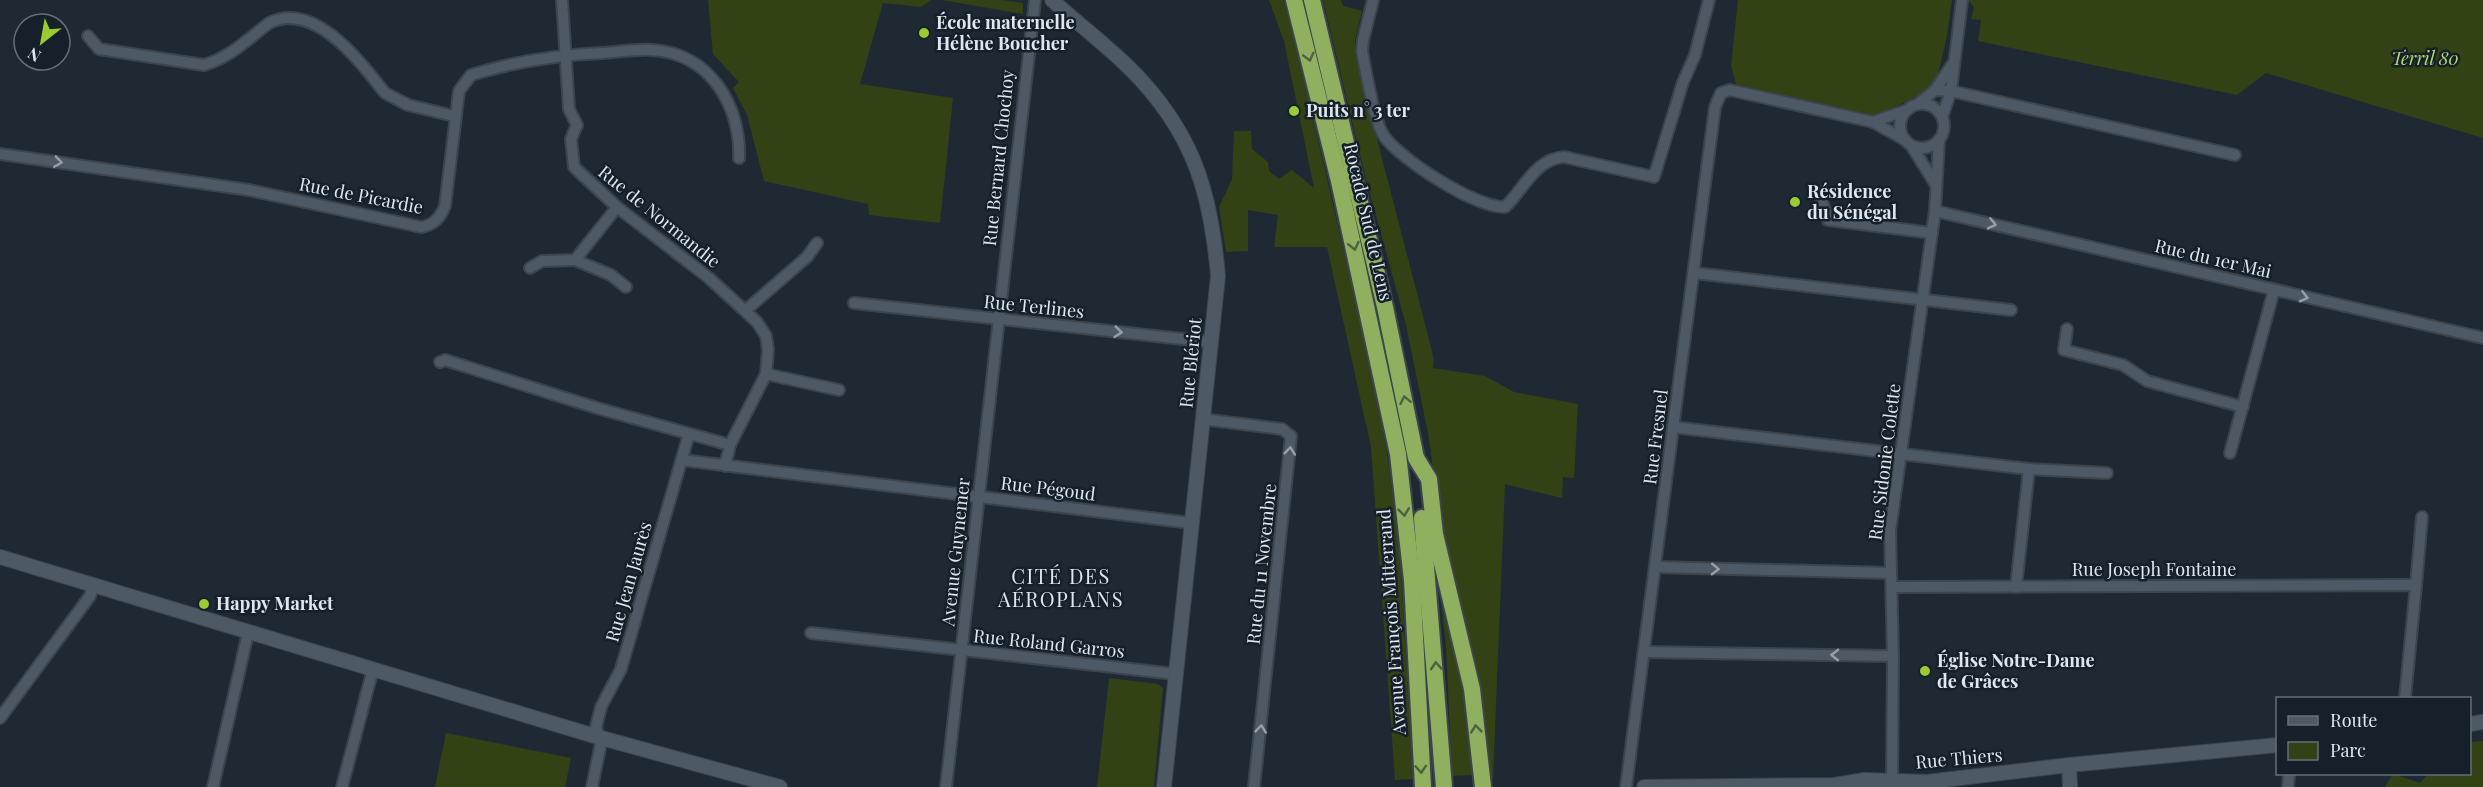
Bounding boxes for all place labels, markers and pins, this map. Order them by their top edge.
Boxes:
place label: École maternelle Hélène Boucher [936,10,1075,55]
marker: École maternelle Hélène Boucher [917,26,931,40]
place label: Puits n° 3 ter [1306,98,1411,122]
marker: Puits n° 3 ter [1287,104,1301,118]
place label: Résidence du Sénégal [1807,179,1898,224]
marker: Résidence du Sénégal [1788,195,1802,209]
place label: Happy Market [216,591,334,615]
marker: Happy Market [197,597,211,611]
place label: Église Notre-Dame de Grâces [1937,648,2095,693]
marker: Église Notre-Dame de Grâces [1918,664,1932,678]

